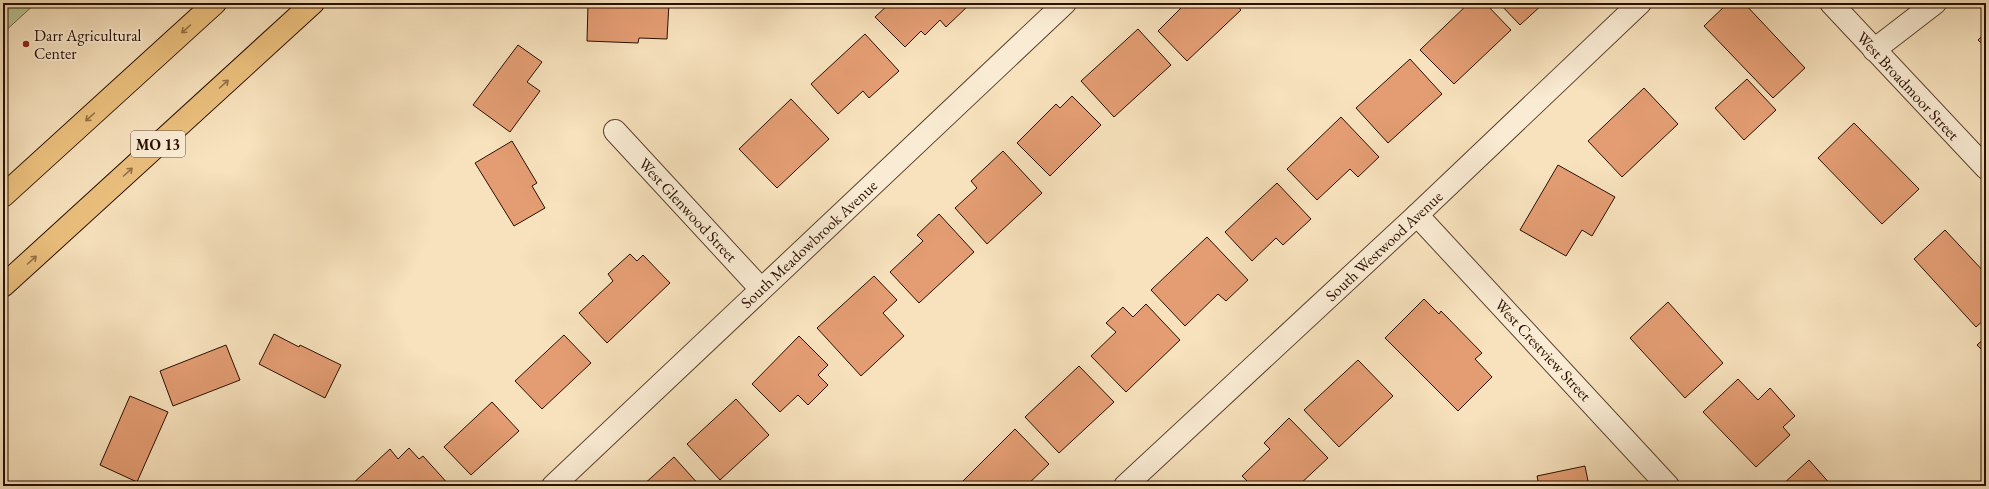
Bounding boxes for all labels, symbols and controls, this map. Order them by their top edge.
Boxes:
place label: Darr Agricultural Center [34,25,142,64]
one-way arrow [181,25,192,34]
street label: West Broadmoor Street [1852,27,1964,145]
marker: Darr Agricultural Center [21,39,31,49]
one-way arrow [219,80,229,89]
one-way arrow [85,112,95,122]
road number: MO 13 [131,131,185,157]
street label: West Glenwood Street [634,153,742,267]
one-way arrow [123,167,133,177]
street label: South Meadowbrook Avenue [736,175,882,313]
street label: South Westwood Avenue [1321,186,1447,306]
one-way arrow [27,255,37,264]
street label: West Crestview Street [1490,294,1596,406]

